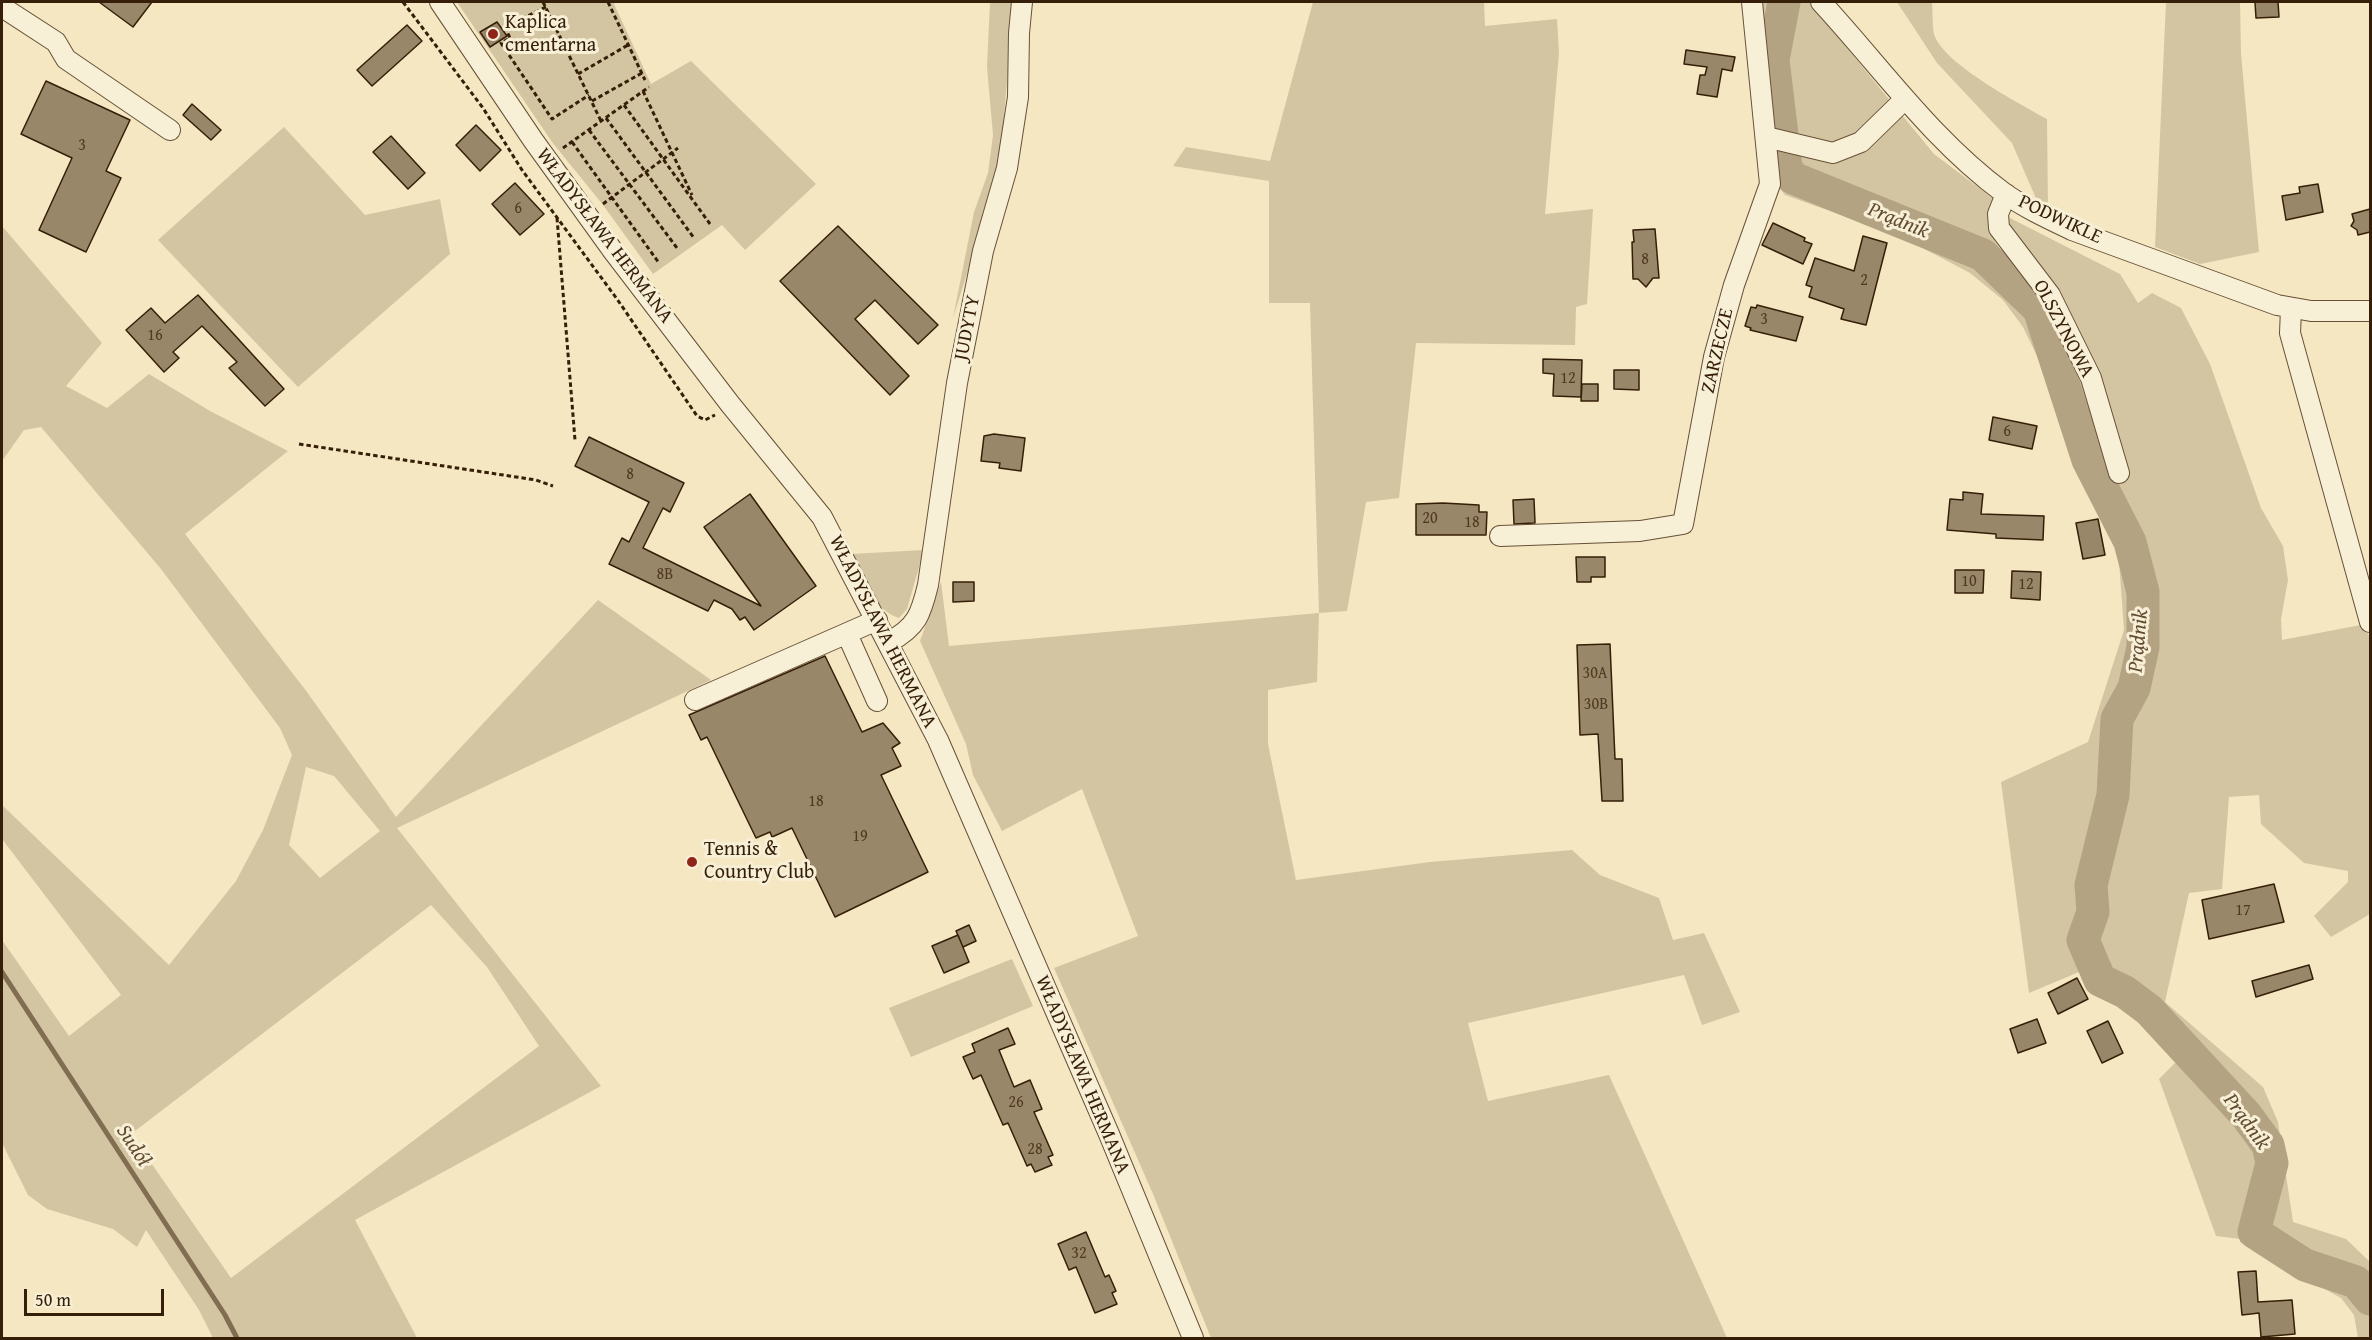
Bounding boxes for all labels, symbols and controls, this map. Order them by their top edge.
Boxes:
place label: Kaplica cmentarna [505,11,596,58]
marker: Kaplica cmentarna [486,27,500,41]
house number: 3 [78,136,86,156]
street label: WŁADYSŁAWA HERMANA [530,144,678,328]
street label: PODWIKLE [2014,190,2106,250]
water label: Prądnik [1864,197,1932,245]
house number: 6 [514,199,522,219]
house number: 8 [1641,250,1649,270]
house number: 2 [1860,271,1868,291]
street label: OLSZYNOWA [2027,276,2099,382]
street label: JUDYTY [950,293,986,363]
street label: ZARZECZE [1697,306,1739,396]
house number: 3 [1760,310,1768,330]
house number: 16 [147,326,163,346]
house number: 12 [1560,369,1576,389]
house number: 6 [2003,422,2011,442]
house number: 8 [626,465,634,485]
house number: 20 [1422,509,1438,529]
house number: 18 [1464,513,1480,533]
street label: WŁADYSŁAWA HERMANA [823,532,941,732]
house number: 8B [657,565,673,585]
house number: 10 [1961,572,1977,592]
house number: 12 [2018,575,2034,595]
water label: Prądnik [2124,608,2154,674]
house number: 30A [1582,664,1608,684]
house number: 30B [1584,695,1608,715]
house number: 18 [808,792,824,812]
house number: 19 [852,827,868,847]
place label: Tennis & Country Club [704,838,814,885]
marker: Tennis & Country Club [685,855,699,869]
house number: 17 [2235,901,2251,921]
street label: WŁADYSŁAWA HERMANA [1029,972,1135,1178]
water label: Prądnik [2217,1089,2275,1155]
house number: 26 [1008,1093,1024,1113]
water label: Sudół [110,1120,156,1172]
house number: 28 [1027,1140,1043,1160]
house number: 32 [1071,1244,1087,1264]
scale bar [27,1277,166,1315]
text: 50 m [35,1286,71,1313]

